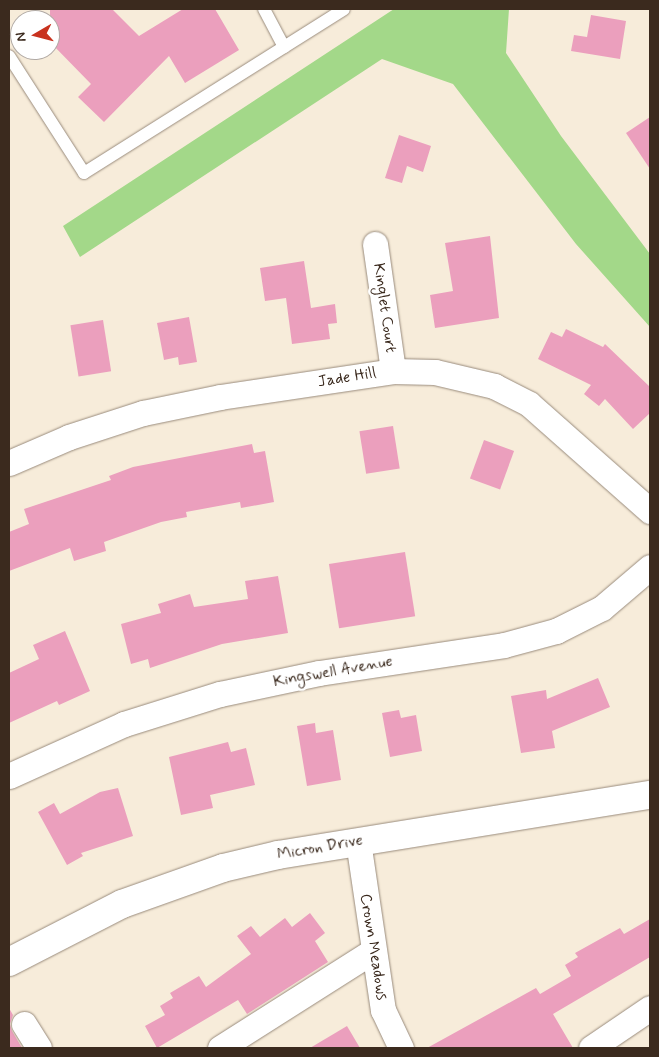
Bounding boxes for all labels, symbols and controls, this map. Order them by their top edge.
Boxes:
north arrow [10,10,60,60]
text: N [12,31,31,43]
street label: Kinglet Court [368,261,400,355]
street label: Jade Hill [317,364,377,392]
street label: Kingswell Avenue [273,652,393,692]
street label: Micron Drive [276,831,364,865]
street label: Crown Meadows [355,890,391,1004]

